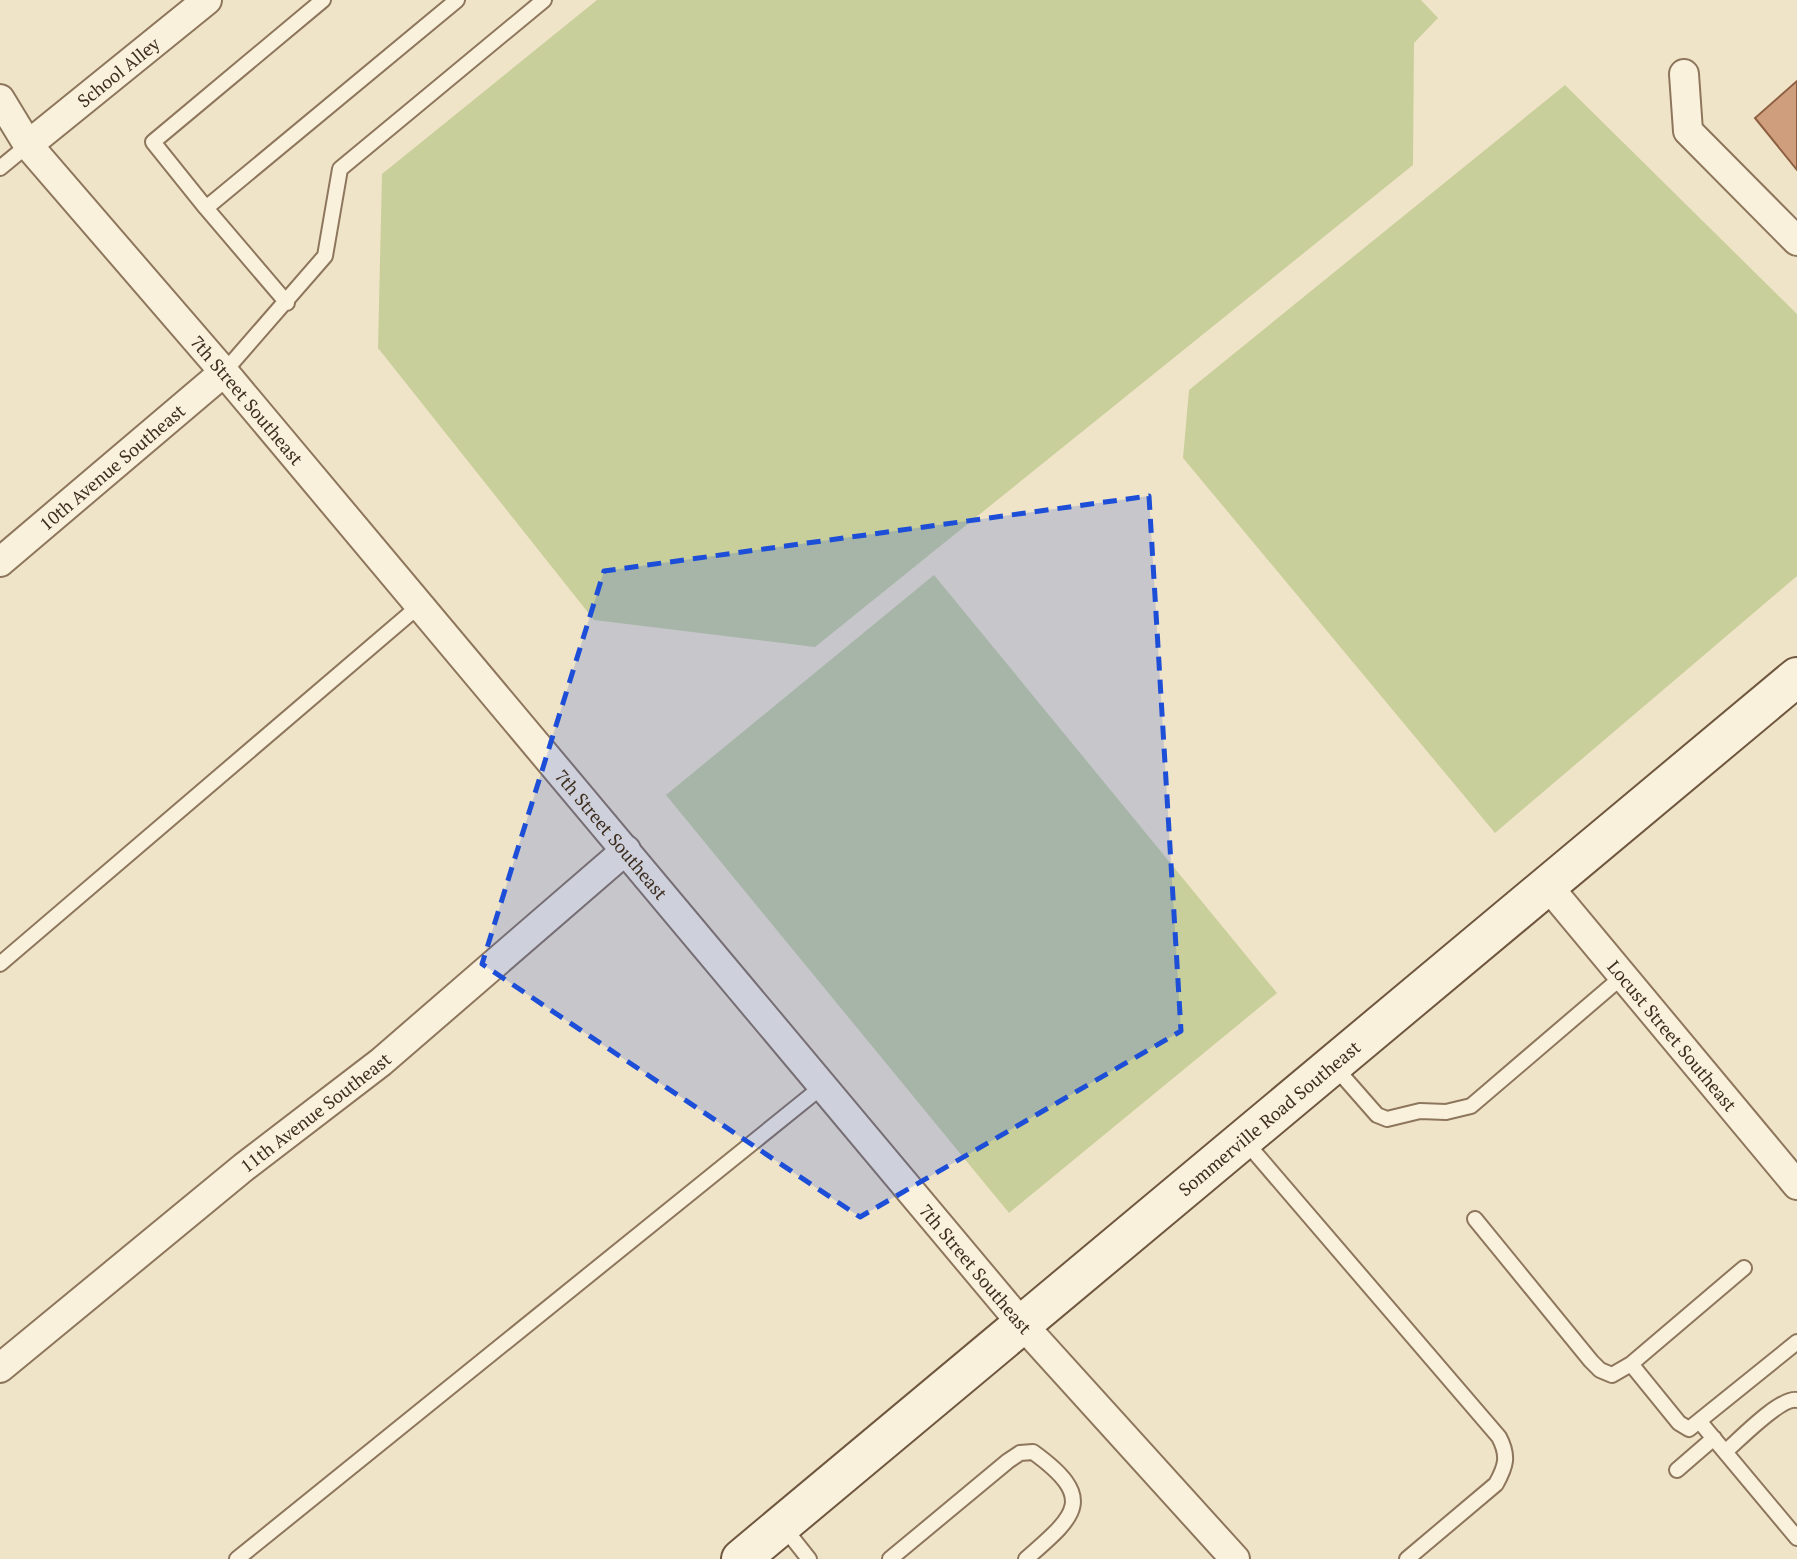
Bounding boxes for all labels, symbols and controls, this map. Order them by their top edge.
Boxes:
street label: School Alley [72,31,165,112]
street label: 7th Street Southeast [185,330,309,470]
street label: 10th Avenue Southeast [34,398,190,535]
street label: 7th Street Southeast [550,764,673,905]
street label: Locust Street Southeast [1603,955,1743,1116]
street label: Sommerville Road Southeast [1173,1035,1365,1201]
street label: 11th Avenue Southeast [235,1047,396,1178]
street label: 7th Street Southeast [914,1199,1037,1339]

